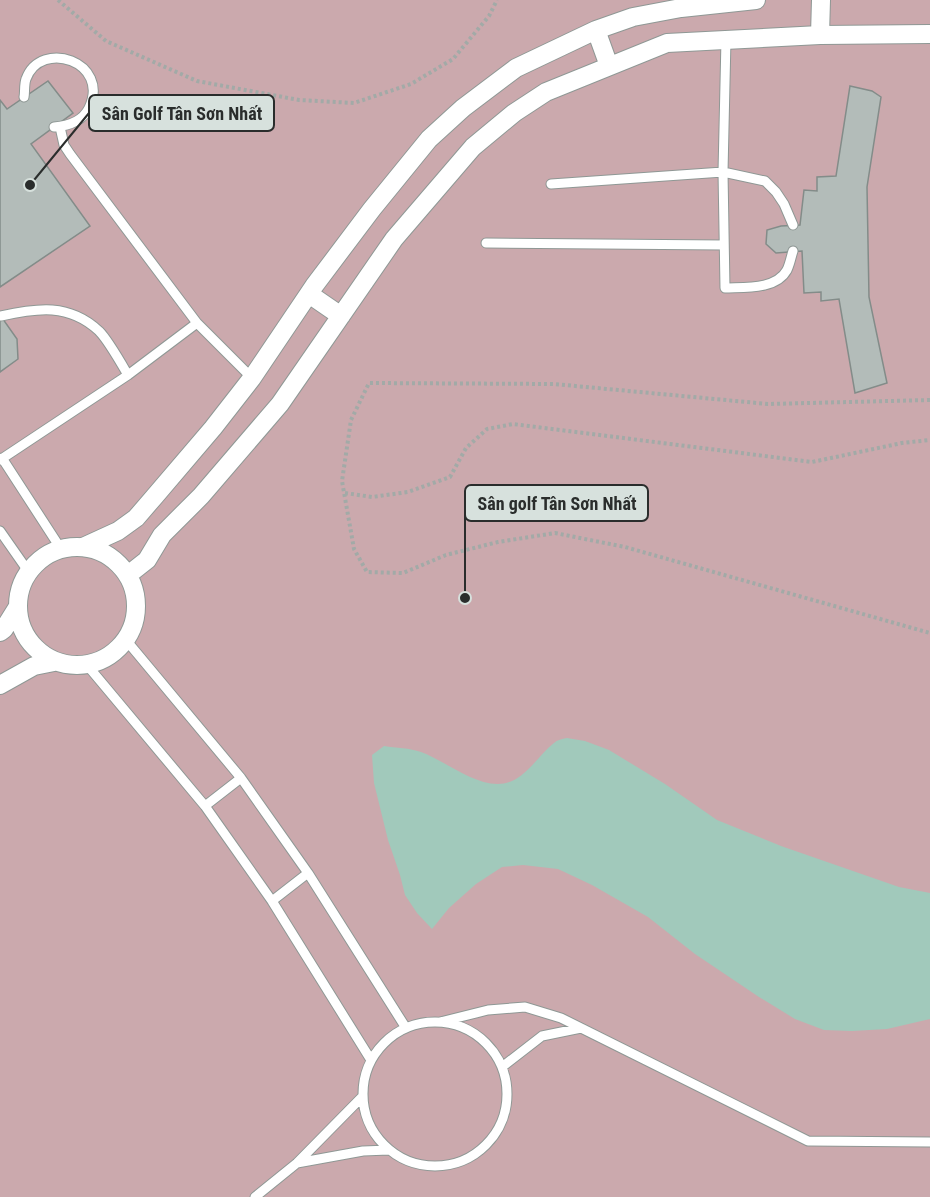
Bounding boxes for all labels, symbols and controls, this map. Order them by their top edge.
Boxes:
callout: Sân Golf Tân Sơn Nhất [89,95,274,131]
text: Sân Golf Tân Sơn Nhất [102,103,263,124]
callout: Sân golf Tân Sơn Nhất [465,485,648,521]
text: Sân golf Tân Sơn Nhất [478,493,637,514]

